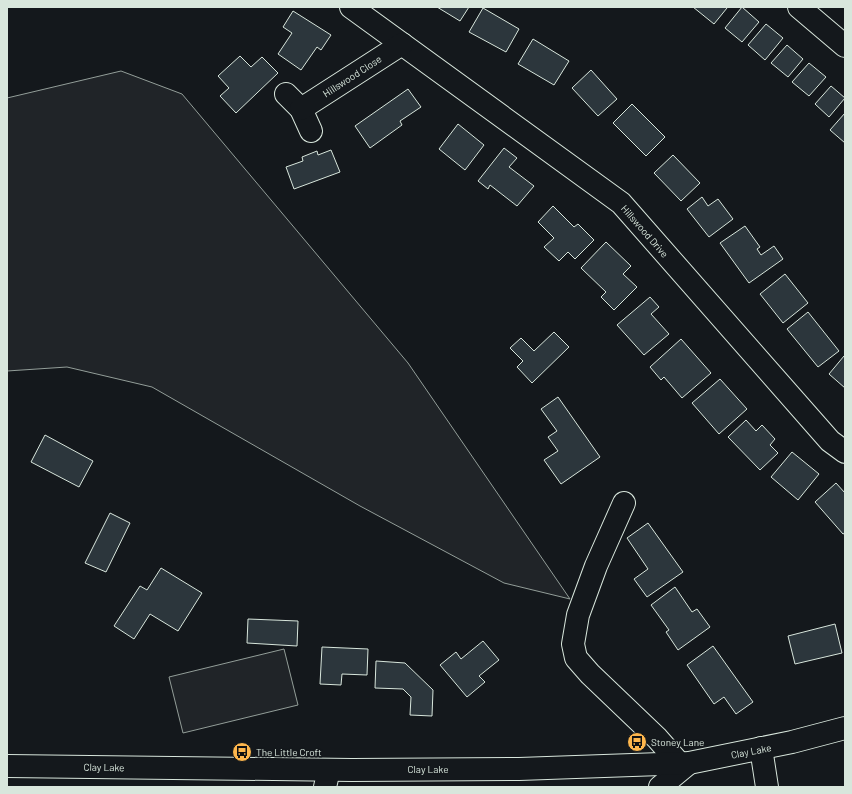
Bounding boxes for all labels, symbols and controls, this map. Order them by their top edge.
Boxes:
street label: Hillswood Close [320,53,384,99]
street label: Hillswood Drive [619,202,671,260]
bus stop icon: Stoney Lane [626,731,648,753]
place label: Stoney Lane [651,736,704,748]
bus stop icon: The Little Croft [231,741,253,763]
street label: Clay Lake [730,741,772,761]
place label: The Little Croft [256,746,322,758]
street label: Clay Lake [83,761,125,773]
street label: Clay Lake [408,763,448,775]

